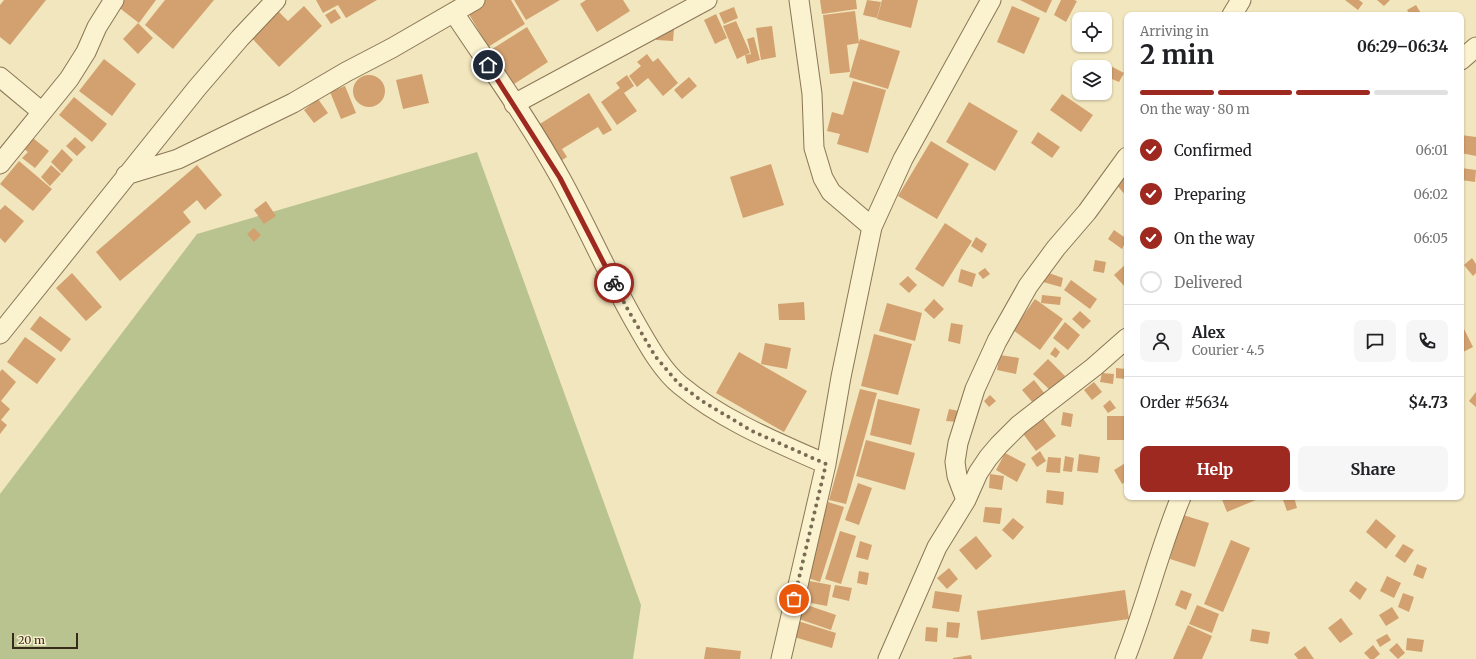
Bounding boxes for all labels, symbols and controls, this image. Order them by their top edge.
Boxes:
map controls [1072,12,1112,100]
button: locate [1072,12,1112,52]
text: Arriving in [1140,23,1209,40]
text: 06:29–06:34 [1357,37,1448,56]
text: 2 min [1140,38,1214,71]
pin [471,48,505,82]
icon: home [477,54,499,76]
button: layers [1072,60,1112,100]
text: On the way · 80 m [1140,101,1250,118]
icon: check [1140,139,1162,161]
text: Confirmed [1174,141,1252,160]
text: 06:01 [1415,142,1448,159]
icon: check [1140,183,1162,205]
text: Preparing [1174,185,1246,204]
text: 06:02 [1413,186,1448,203]
icon: check [1140,227,1162,249]
text: On the way [1174,229,1255,248]
text: 06:05 [1413,230,1448,247]
courier [594,263,634,303]
icon: bike [603,272,625,294]
text: Delivered [1174,273,1242,292]
button: person [1140,320,1182,362]
button: chat [1354,320,1396,362]
button: phone [1406,320,1448,362]
text: Alex [1192,323,1225,342]
text: Courier · 4.5 [1192,342,1265,359]
text: Order #5634 [1140,393,1229,412]
text: $4.73 [1408,393,1448,412]
button: Help [1140,446,1290,492]
button: Share [1298,446,1448,492]
pin [777,582,811,616]
icon: bag [783,588,805,610]
scale bar [12,631,78,650]
text: 20 m [18,633,45,647]

